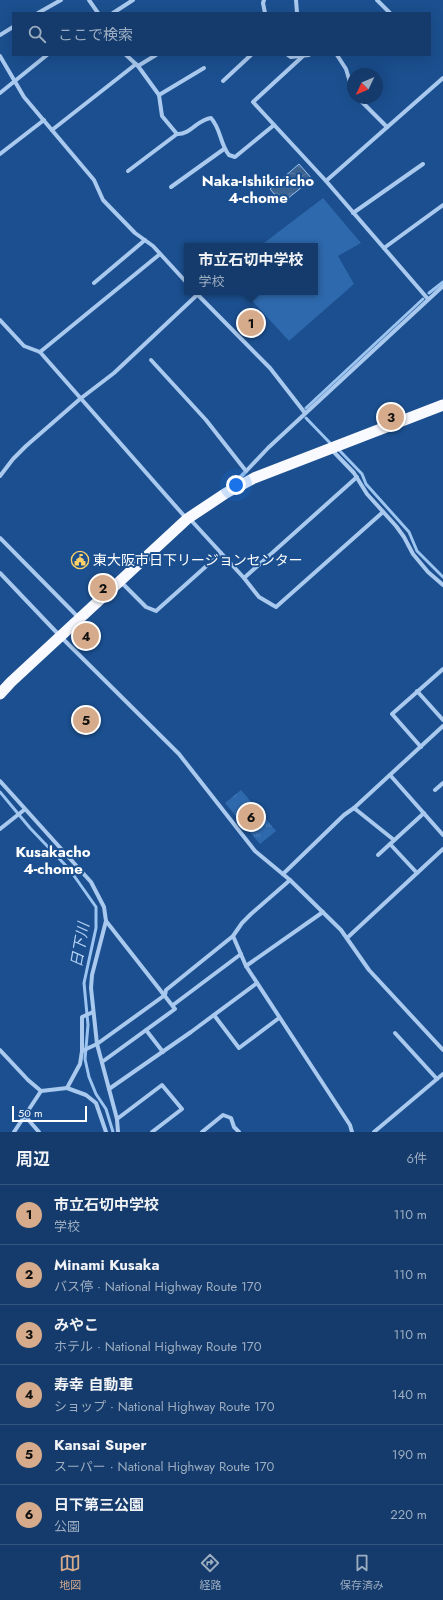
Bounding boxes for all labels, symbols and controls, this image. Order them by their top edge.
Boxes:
search box [12,12,431,56]
icon: search [26,23,48,45]
text: ここで検索 [58,24,133,46]
north arrow [347,68,383,104]
district label: Naka-Ishikiricho 4-chome [202,170,314,209]
popup [184,243,318,295]
text: 市立石切中学校 [198,249,304,271]
text: 学校 [198,272,225,291]
pin: 1 [238,308,264,338]
pin: 3 [378,402,404,432]
your location [226,475,246,495]
public building icon: 東大阪市日下リージョンセンター [70,550,90,570]
place label: 東大阪市日下リージョンセンター [93,550,303,570]
pin: 2 [90,573,116,603]
pin: 4 [73,621,99,651]
pin: 5 [73,705,99,735]
pin: 6 [238,802,264,832]
district label: Kusakacho 4-chome [15,841,91,880]
water label: 日下川 [65,919,95,969]
scale bar [12,1104,87,1123]
text: 50 m [18,1105,43,1121]
text: 周辺 [16,1147,50,1171]
text: 6件 [407,1149,427,1168]
text: 市立石切中学校 [54,1194,159,1216]
text: 1 [26,1205,32,1224]
text: 110 m [393,1205,427,1224]
text: 学校 [54,1217,80,1236]
text: Minami Kusaka [54,1254,159,1276]
text: 2 [25,1265,33,1284]
text: 110 m [393,1265,427,1284]
text: バス停 · National Highway Route 170 [54,1277,261,1296]
text: みやこ [54,1314,99,1336]
text: 3 [25,1325,33,1344]
text: 110 m [393,1325,427,1344]
text: ホテル · National Highway Route 170 [54,1337,261,1356]
text: 寿幸 自動車 [54,1374,134,1396]
text: 4 [24,1385,34,1404]
text: 140 m [392,1385,427,1404]
text: ショップ · National Highway Route 170 [54,1397,274,1416]
text: Kansai Super [54,1434,147,1456]
text: 5 [25,1445,33,1464]
text: 190 m [392,1445,427,1464]
text: スーパー · National Highway Route 170 [54,1457,274,1476]
text: 日下第三公園 [54,1494,144,1516]
text: 6 [25,1505,33,1524]
text: 220 m [390,1505,427,1524]
text: 公園 [54,1517,80,1536]
tab: 地図 [59,1552,81,1593]
tab: 経路 [199,1552,221,1593]
tab: 保存済み [340,1552,384,1593]

